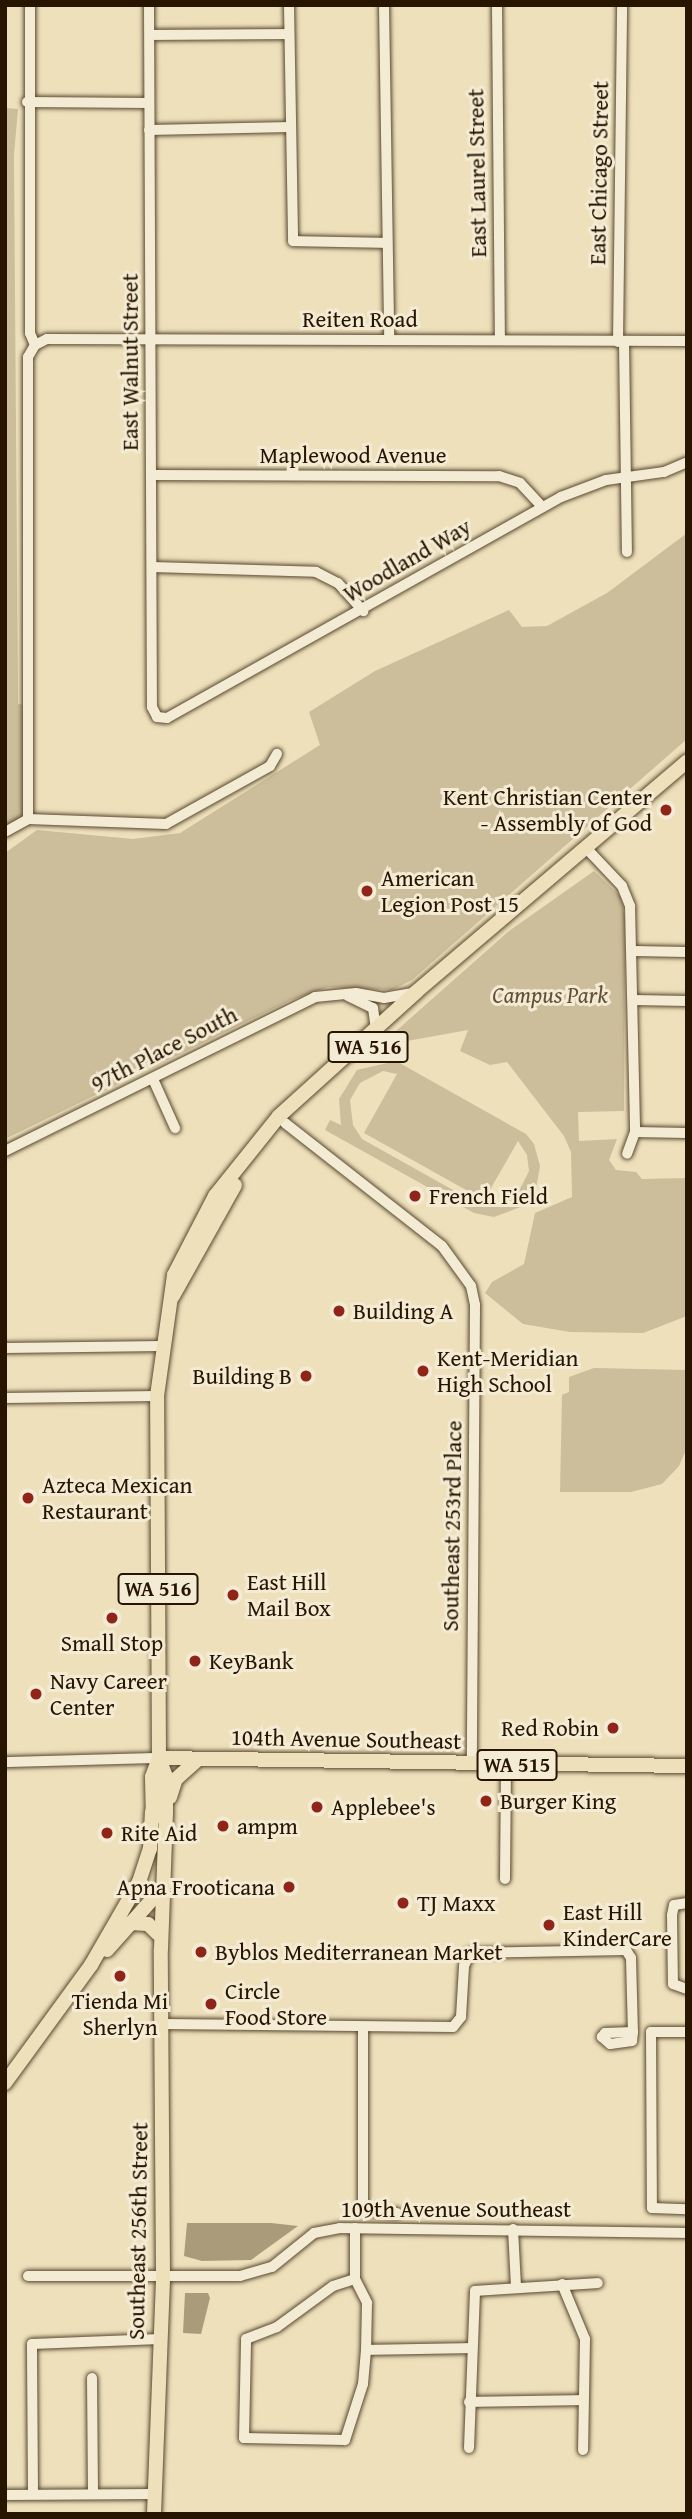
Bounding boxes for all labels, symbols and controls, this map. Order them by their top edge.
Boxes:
street label: East Chicago Street [584,81,614,265]
street label: East Laurel Street [462,88,492,258]
street label: East Walnut Street [116,273,144,451]
street label: Reiten Road [302,305,418,333]
street label: Maplewood Avenue [260,441,446,469]
street label: Woodland Way [338,512,476,608]
place label: Kent Christian Center - Assembly of God [443,783,652,837]
marker: Kent Christian Center - Assembly of God [658,802,674,818]
place label: American Legion Post 15 [381,864,519,918]
marker: American Legion Post 15 [359,883,375,899]
park label: Campus Park [492,981,608,1009]
street label: 97th Place South [86,1000,242,1098]
road number: WA 516 [326,1030,410,1064]
place label: French Field [429,1182,548,1210]
marker: French Field [407,1188,423,1204]
place label: Building A [353,1297,454,1325]
marker: Building A [331,1303,347,1319]
place label: Kent-Meridian High School [437,1344,578,1398]
place label: Building B [192,1362,292,1390]
marker: Kent-Meridian High School [415,1363,431,1379]
marker: Building B [298,1368,314,1384]
street label: Southeast 253rd Place [436,1420,468,1632]
place label: Azteca Mexican Restaurant [42,1471,193,1525]
marker: Azteca Mexican Restaurant [20,1490,36,1506]
place label: East Hill Mail Box [247,1568,331,1622]
road number: WA 516 [116,1572,200,1606]
marker: East Hill Mail Box [225,1587,241,1603]
marker: Small Stop [104,1610,120,1626]
place label: Small Stop [61,1629,163,1657]
place label: KeyBank [209,1647,293,1675]
marker: KeyBank [187,1653,203,1669]
place label: Navy Career Center [50,1667,167,1721]
marker: Navy Career Center [28,1686,44,1702]
place label: Red Robin [501,1714,599,1742]
marker: Red Robin [605,1720,621,1736]
street label: 104th Avenue Southeast [231,1723,461,1755]
road number: WA 515 [475,1748,559,1782]
place label: Burger King [500,1787,616,1815]
place label: Applebee's [331,1793,436,1821]
marker: Burger King [478,1793,494,1809]
marker: Applebee's [309,1799,325,1815]
place label: ampm [237,1812,298,1840]
marker: ampm [215,1818,231,1834]
place label: Rite Aid [121,1819,197,1847]
marker: Rite Aid [99,1825,115,1841]
place label: Apna Frooticana [117,1873,275,1901]
marker: Apna Frooticana [281,1879,297,1895]
place label: TJ Maxx [417,1889,495,1917]
marker: TJ Maxx [395,1895,411,1911]
place label: East Hill KinderCare [563,1898,672,1952]
marker: East Hill KinderCare [541,1917,557,1933]
place label: Byblos Mediterranean Market [215,1938,503,1966]
marker: Byblos Mediterranean Market [193,1944,209,1960]
marker: Tienda Mi Sherlyn [112,1968,128,1984]
place label: Circle Food Store [225,1977,327,2031]
place label: Tienda Mi Sherlyn [72,1987,168,2041]
marker: Circle Food Store [203,1996,219,2012]
street label: Southeast 256th Street [122,2122,154,2340]
street label: 109th Avenue Southeast [341,2195,571,2223]

